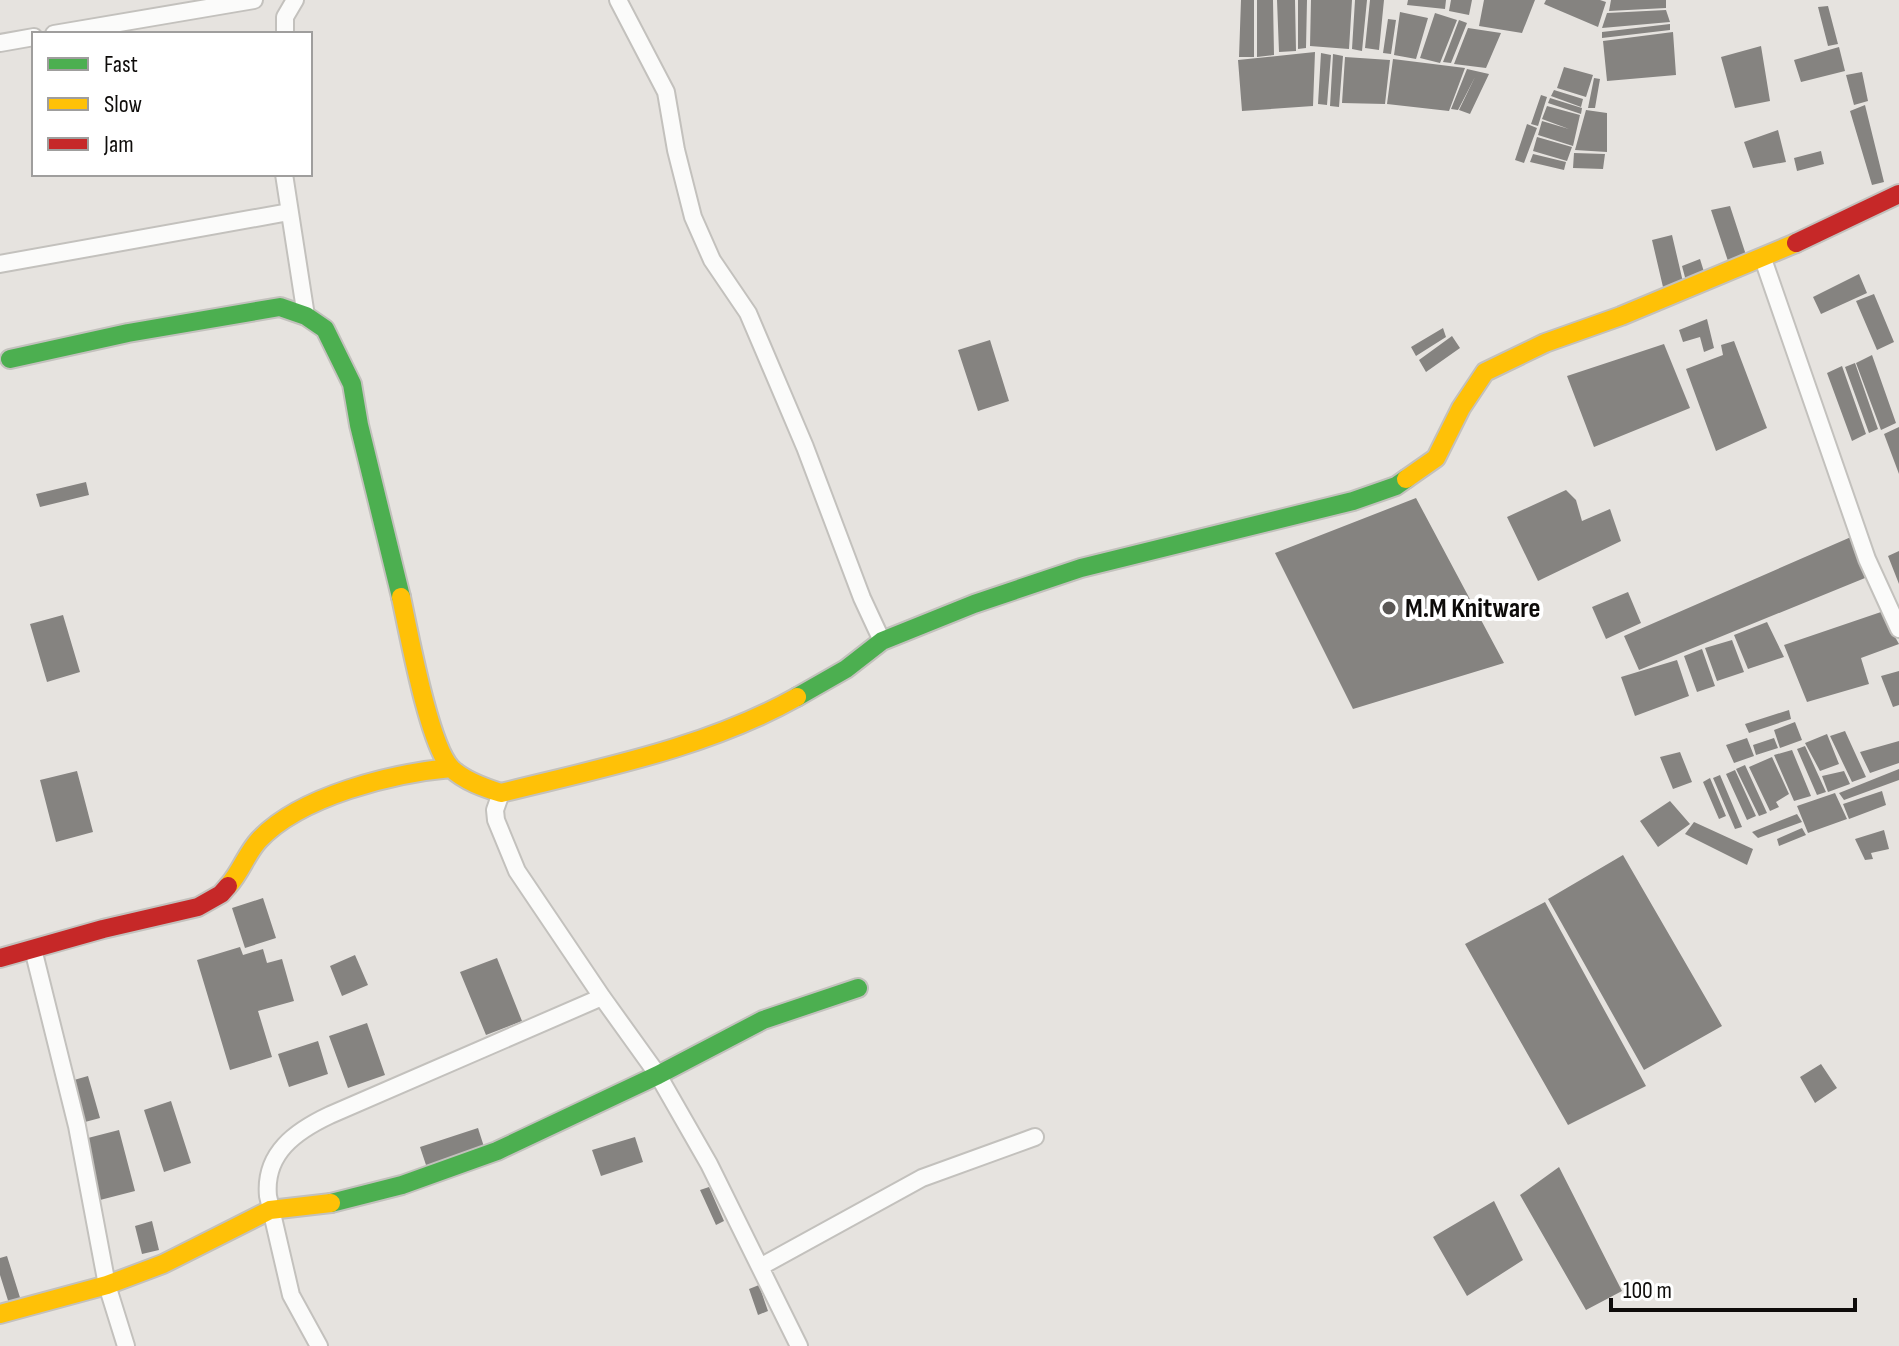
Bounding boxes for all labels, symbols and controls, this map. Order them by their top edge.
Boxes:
legend [32,32,312,176]
text: Fast [104,50,138,79]
text: Slow [104,90,142,119]
text: Jam [103,130,134,159]
place label: M.M Knitware [1405,592,1541,625]
marker: M.M Knitware [1380,599,1398,617]
scale bar [1611,1262,1855,1312]
text: 100 m [1623,1276,1672,1305]

